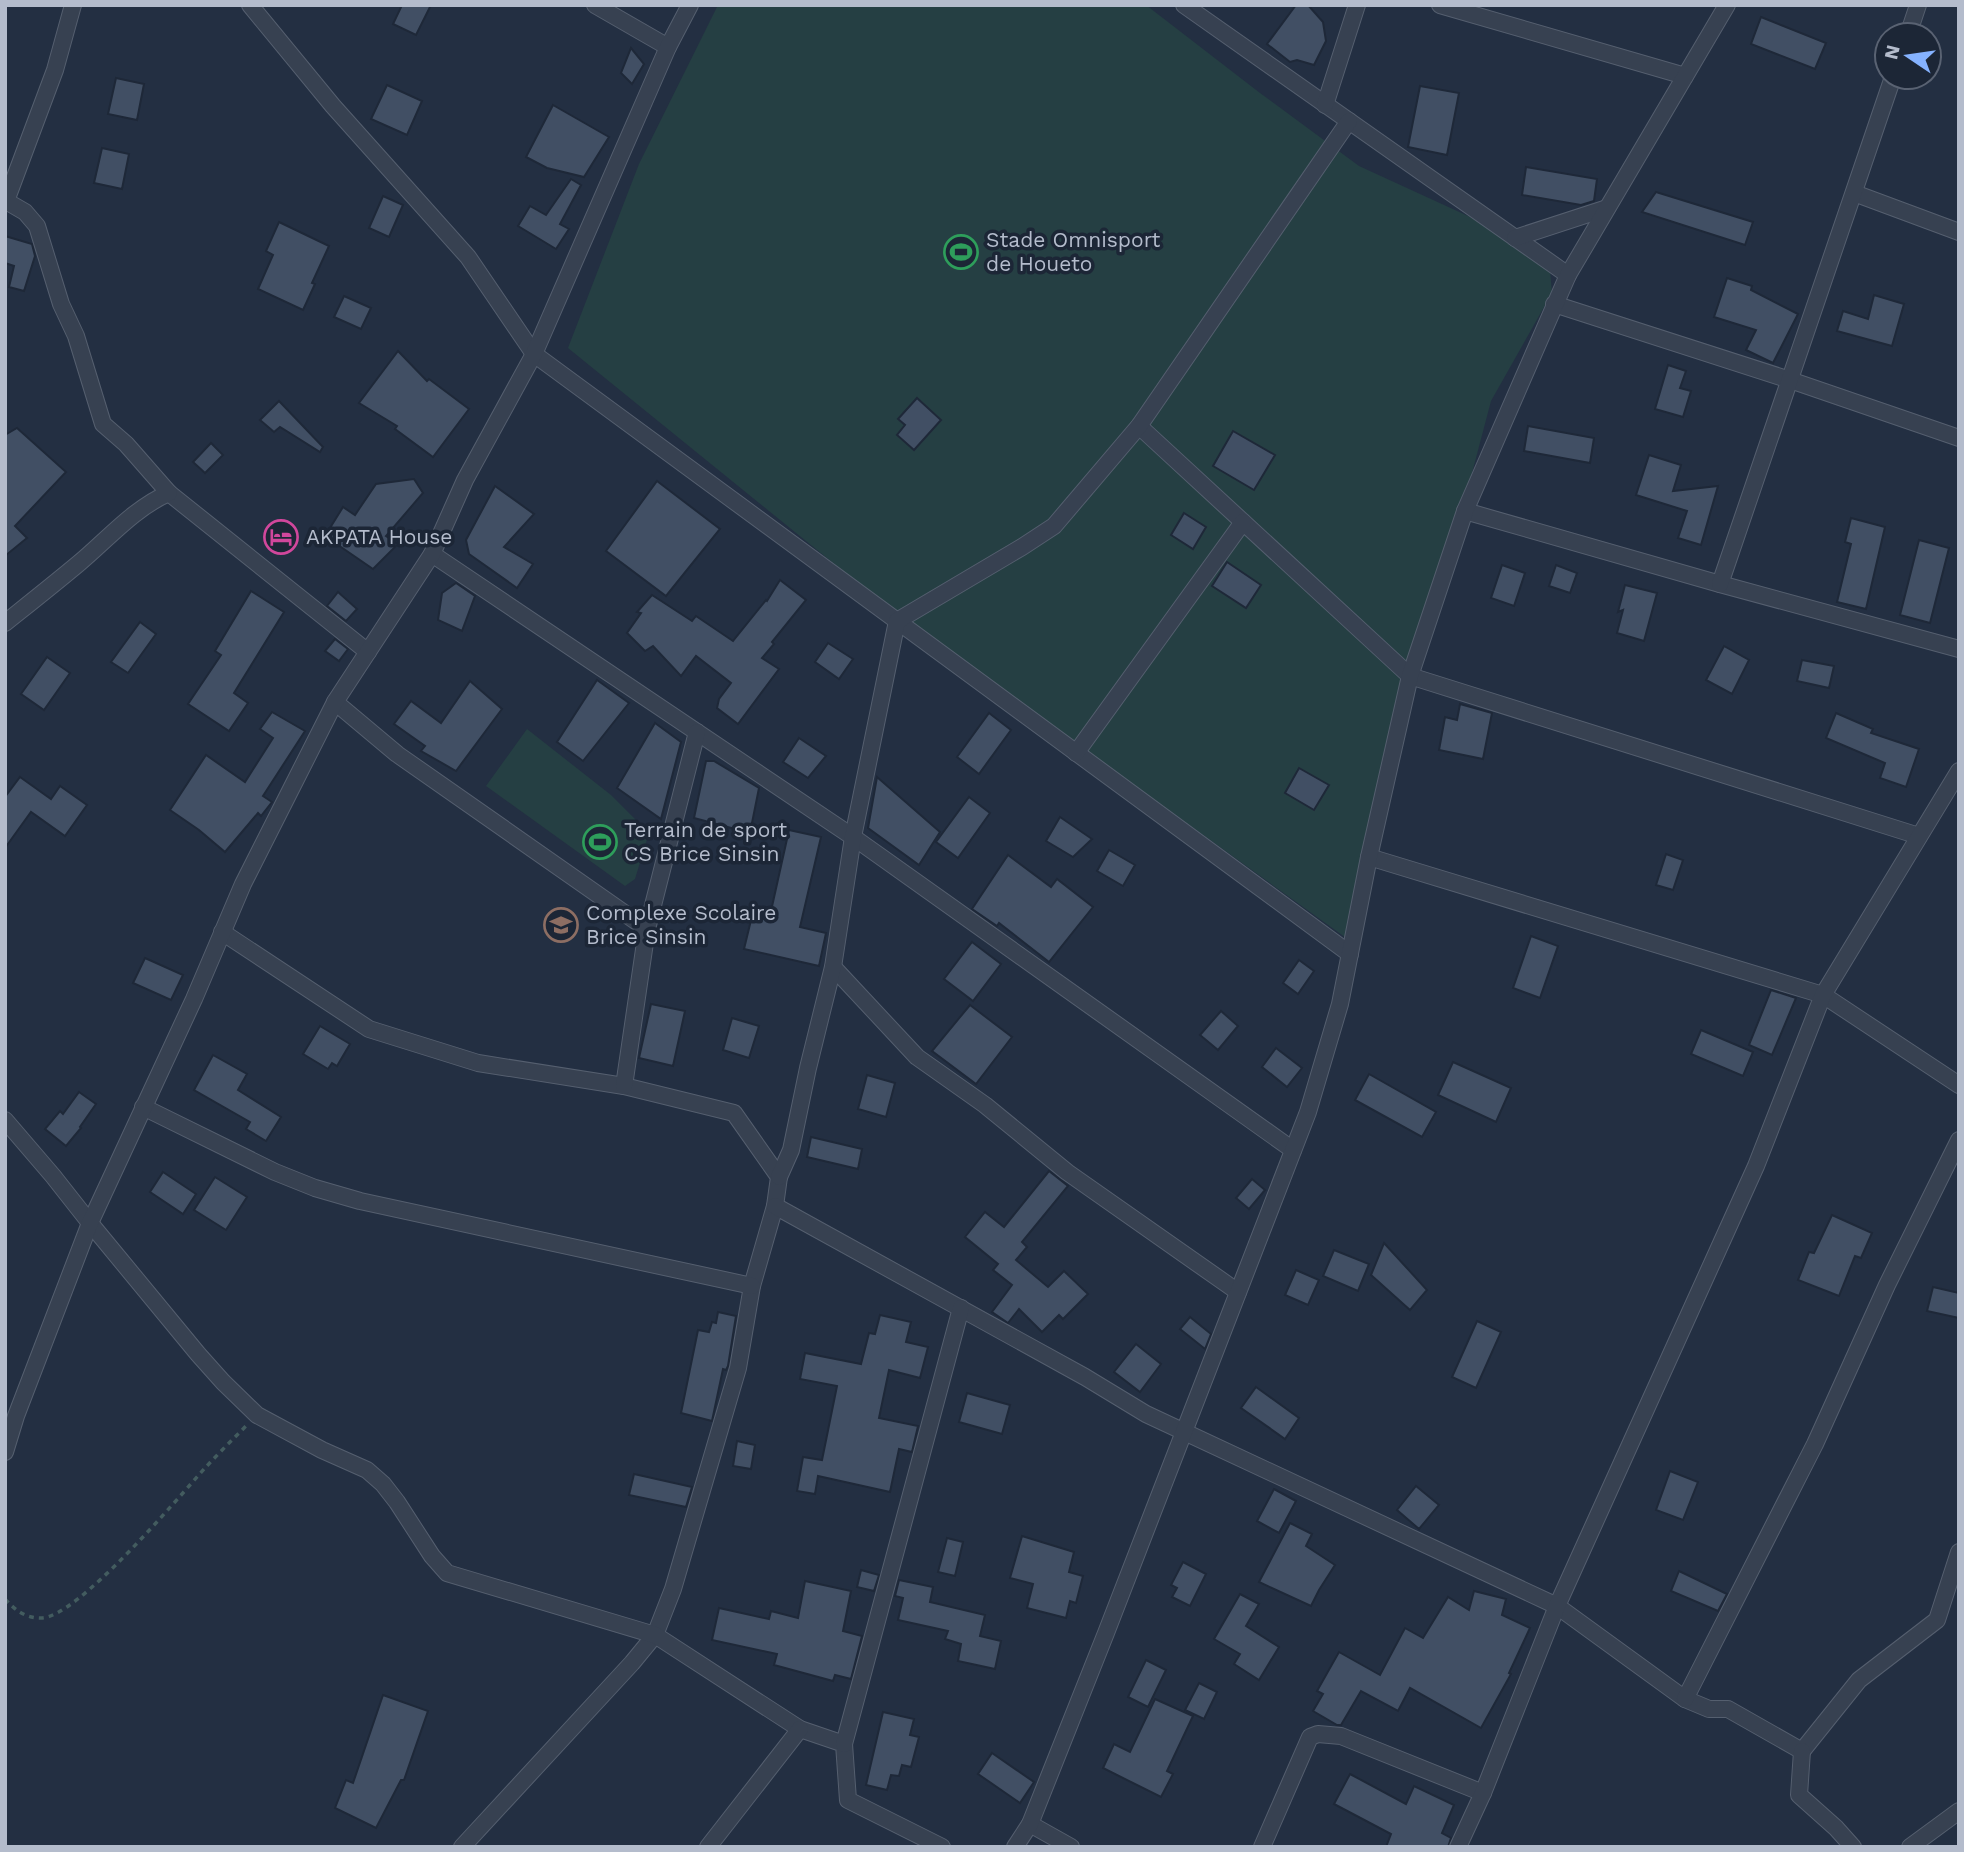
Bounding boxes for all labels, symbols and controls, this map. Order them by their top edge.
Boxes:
north arrow [1873,21,1943,91]
text: N [1879,43,1905,62]
place label: Stade Omnisport de Houeto [986,227,1161,276]
sports icon: Stade Omnisport de Houeto [942,233,980,271]
hotel icon: AKPATA House [262,518,300,556]
place label: AKPATA House [306,524,452,549]
place label: Terrain de sport CS Brice Sinsin [624,817,787,866]
sports icon: Terrain de sport CS Brice Sinsin [581,823,619,861]
place label: Complexe Scolaire Brice Sinsin [586,900,776,949]
school or university icon: Complexe Scolaire Brice Sinsin [542,906,580,944]

